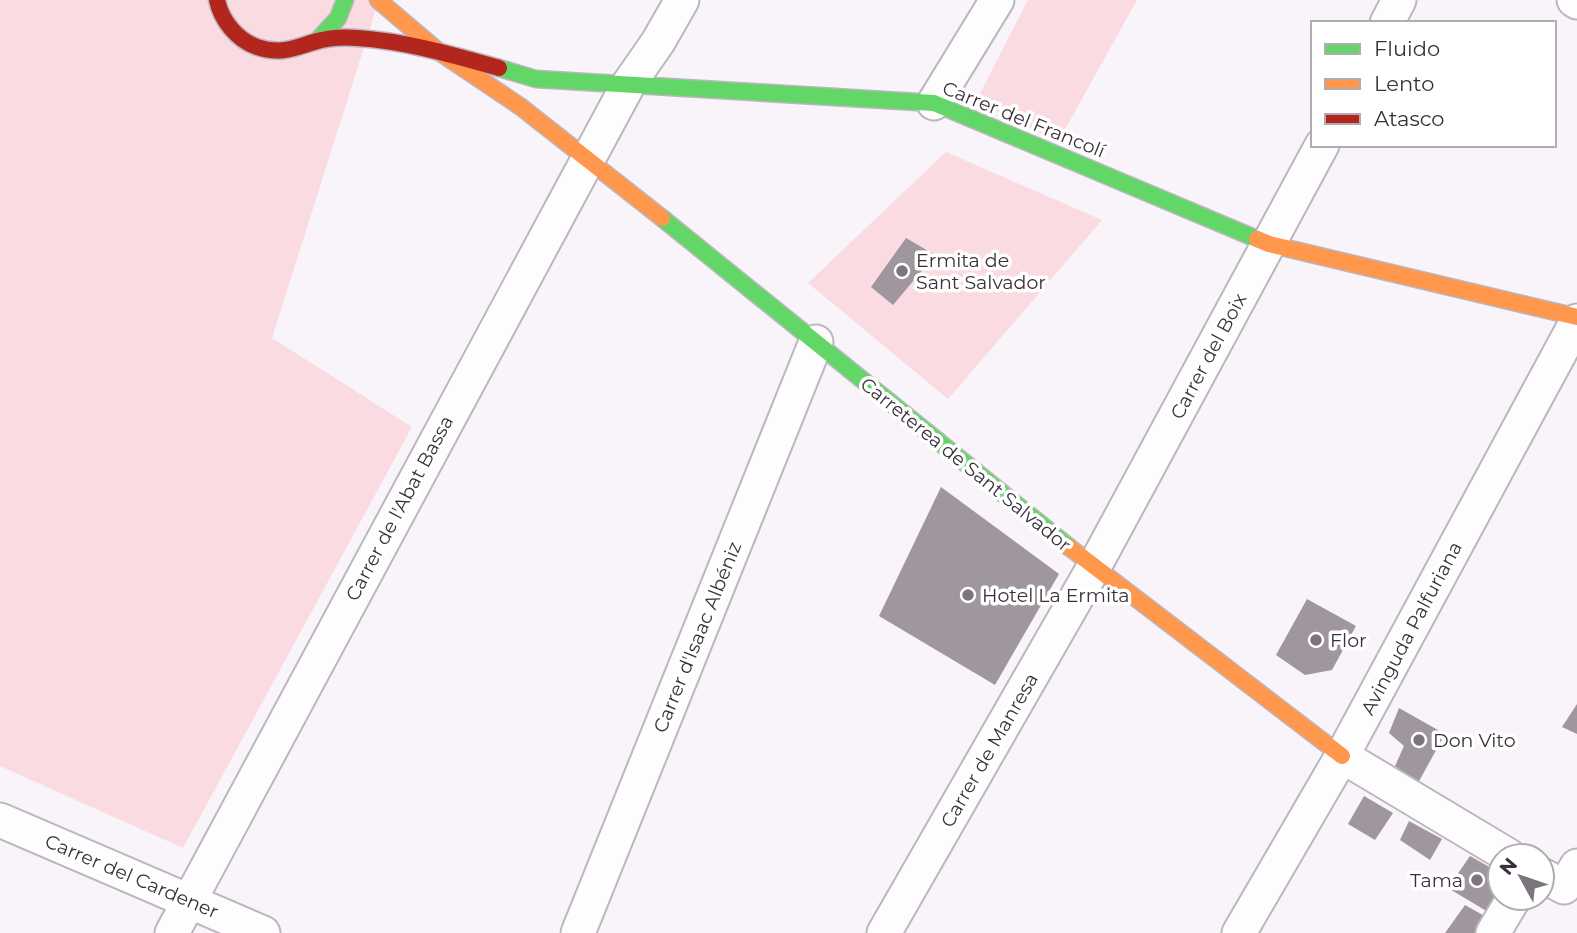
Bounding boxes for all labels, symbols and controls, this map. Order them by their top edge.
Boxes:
legend [1311,21,1556,147]
text: Fluido [1374,36,1440,61]
text: Lento [1374,71,1434,96]
street label: Carrer del Francolí [939,76,1109,163]
text: Atasco [1374,106,1445,131]
place label: Ermita de Sant Salvador [916,249,1046,294]
marker: Ermita de Sant Salvador [894,263,910,279]
street label: Carrer del Boix [1166,289,1251,423]
street label: Carreterea de Sant Salvador [856,372,1075,556]
street label: Carrer de l'Abat Bassa [341,412,458,605]
street label: Carrer d'Isaac Albéniz [649,538,746,736]
street label: Avinguda Palfuriana [1356,538,1467,719]
place label: Hotel La Ermita [982,584,1130,607]
marker: Hotel La Ermita [960,587,976,603]
place label: Flor [1330,629,1367,652]
marker: Flor [1308,632,1324,648]
street label: Carrer de Manresa [936,669,1043,831]
place label: Don Vito [1433,729,1516,752]
marker: Don Vito [1411,732,1427,748]
street label: Carrer del Cardener [42,830,222,923]
north arrow [1486,842,1556,912]
text: N [1495,853,1522,880]
place label: Tama [1410,869,1463,892]
marker: Tama [1469,872,1485,888]

